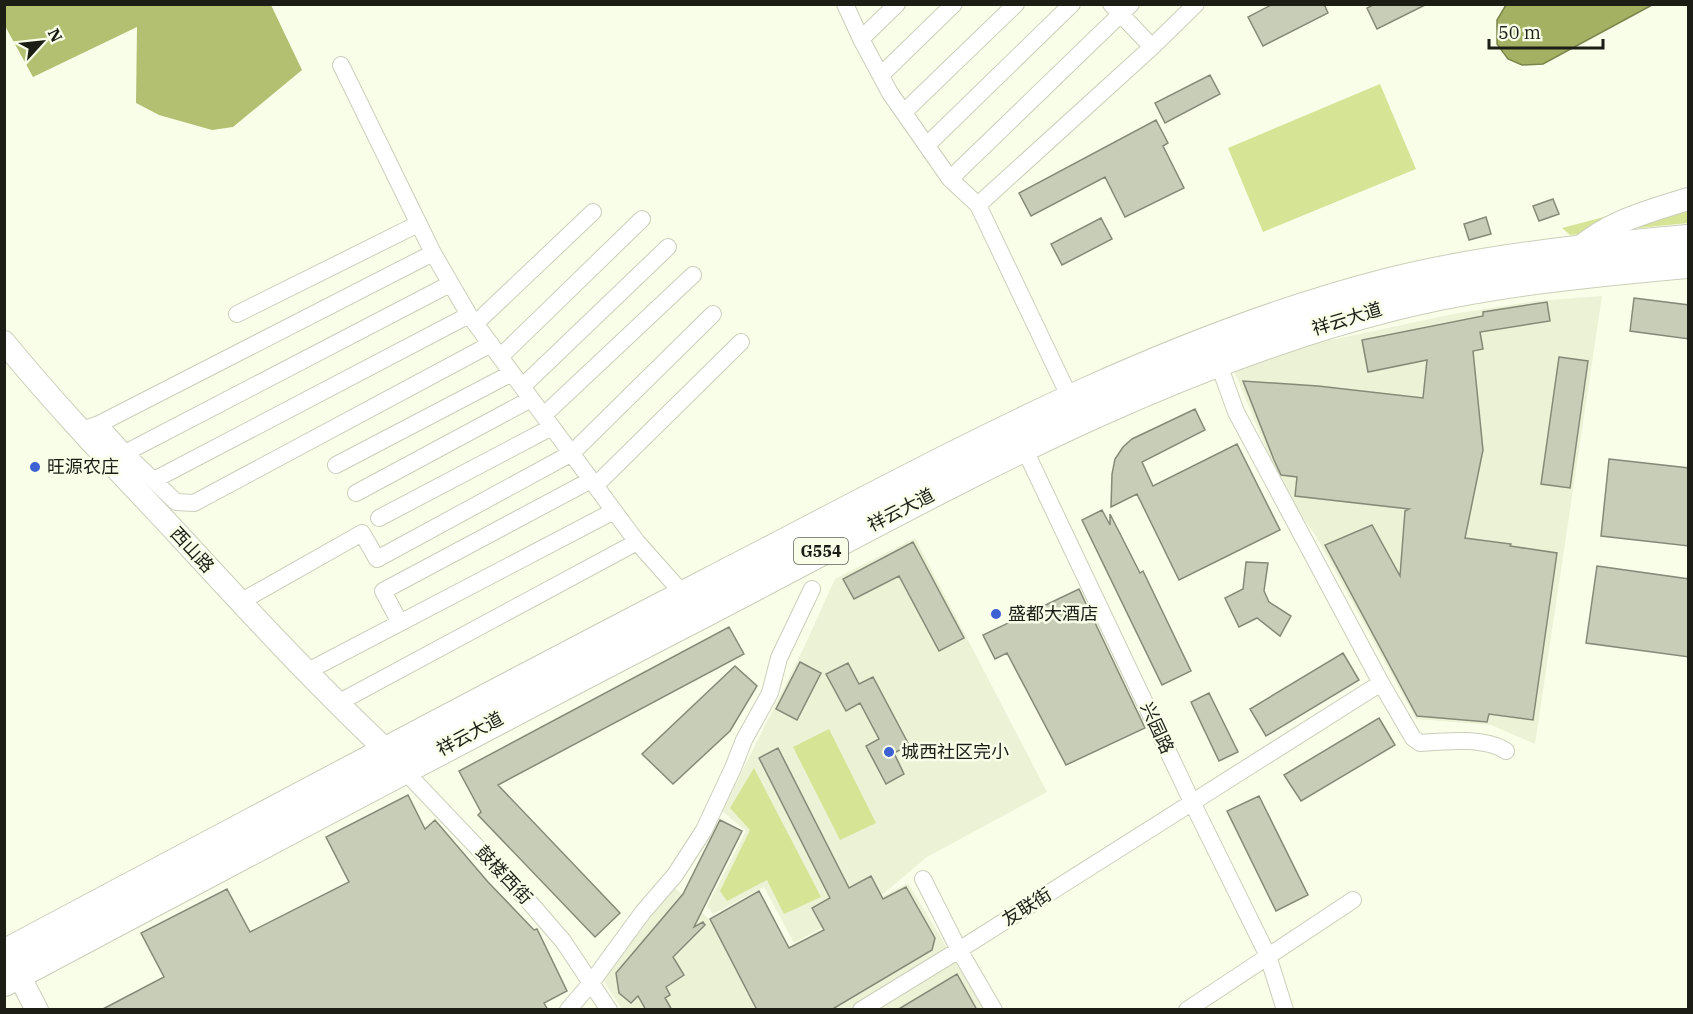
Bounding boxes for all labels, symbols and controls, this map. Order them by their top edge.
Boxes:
north arrow [12,12,72,72]
scale bar [1489,12,1603,50]
text: 50 m [1498,21,1541,44]
text: N [44,25,67,45]
street label: 祥云大道 [1309,297,1385,340]
place label: 旺源农庄 [47,455,119,478]
marker: 旺源农庄 [28,460,42,474]
street label: 祥云大道 [863,483,938,536]
street label: 西山路 [166,522,219,577]
road number: G554 [794,538,848,564]
place label: 盛都大酒店 [1008,602,1098,625]
marker: 盛都大酒店 [989,607,1003,621]
street label: 兴园路 [1136,698,1179,757]
street label: 祥云大道 [433,707,507,761]
place label: 城西社区完小 [901,740,1009,763]
marker: 城西社区完小 [882,745,896,759]
street label: 鼓楼西街 [471,840,537,909]
street label: 友联街 [998,883,1056,931]

